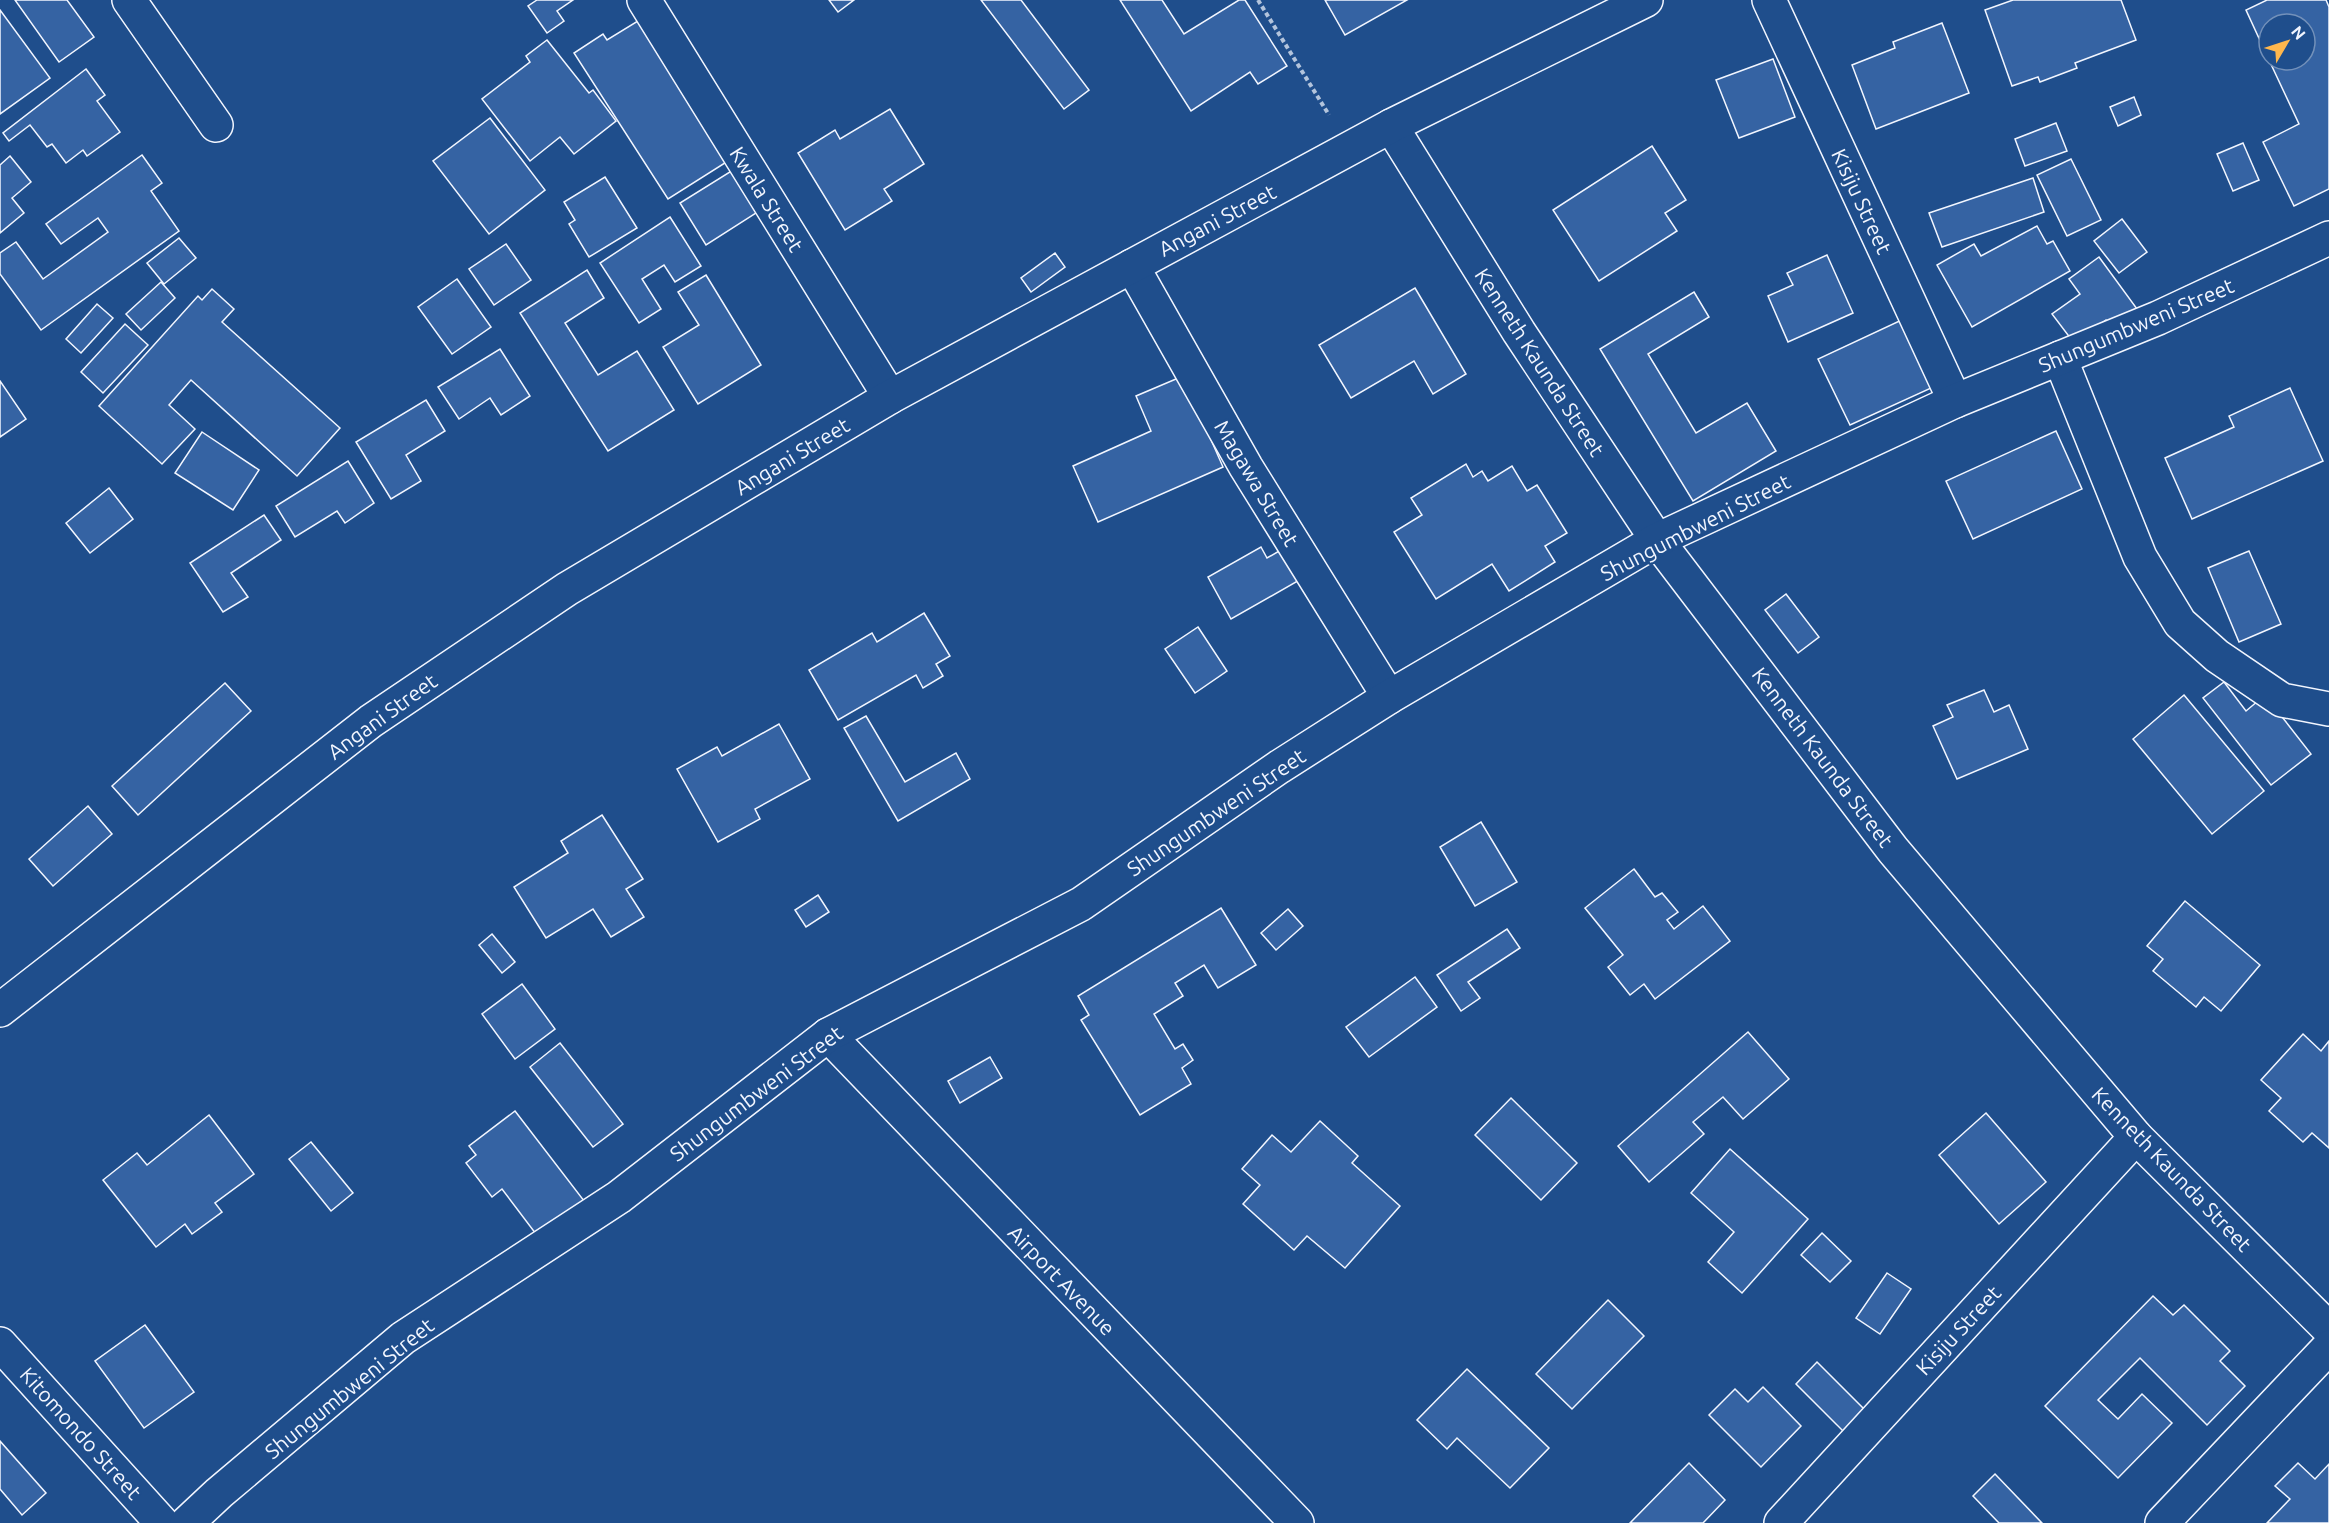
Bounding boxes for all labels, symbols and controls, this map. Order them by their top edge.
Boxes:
north arrow [2257,12,2317,72]
text: N [2288,22,2309,43]
street label: Kwala Street [725,142,809,256]
street label: Kisiju Street [1827,145,1897,257]
street label: Angani Street [1154,179,1280,261]
street label: Kenneth Kaunda Street [1470,264,1610,460]
street label: Shungumbweni Street [2035,273,2237,377]
street label: Angani Street [731,412,853,500]
street label: Magawa Street [1210,416,1304,550]
street label: Shungumbweni Street [1596,469,1794,585]
street label: Kenneth Kaunda Street [1748,662,1898,852]
street label: Angani Street [323,668,441,764]
street label: Shungumbweni Street [1122,743,1310,881]
street label: Shungumbweni Street [665,1020,847,1166]
street label: Kenneth Kaunda Street [2087,1082,2257,1256]
street label: Airport Avenue [1004,1220,1120,1340]
street label: Kisiju Street [1911,1280,2005,1380]
street label: Shungumbweni Street [260,1313,438,1463]
street label: Kitomondo Street [15,1362,147,1504]

